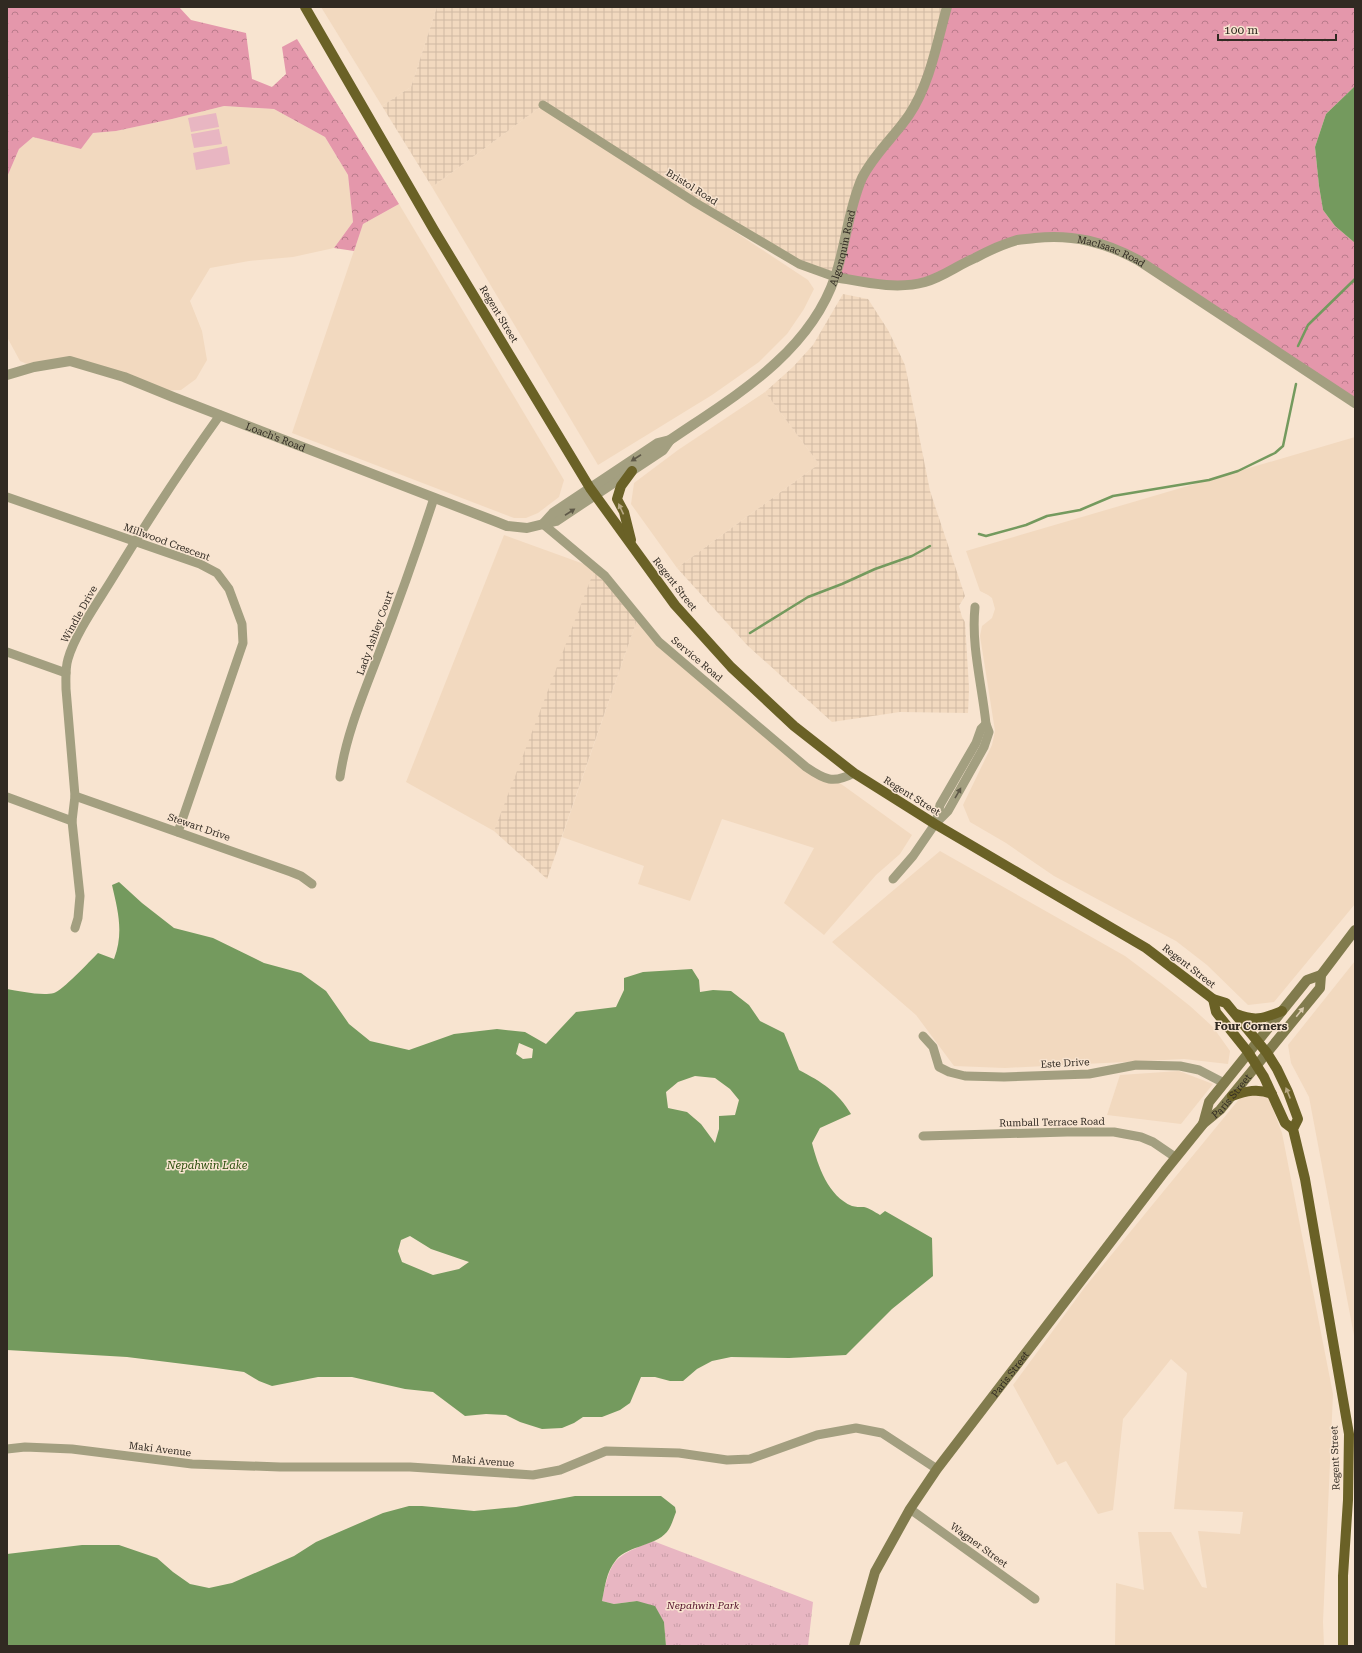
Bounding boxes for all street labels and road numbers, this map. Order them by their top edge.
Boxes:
street label: Bristol Road [664,167,720,208]
street label: Algonquin Road [827,208,857,287]
street label: MacIsaac Road [1076,233,1148,269]
street label: Regent Street [478,283,520,345]
street label: Loach's Road [244,420,308,453]
street label: Millwood Crescent [122,521,212,563]
street label: Regent Street [651,555,699,613]
street label: Windle Drive [59,583,99,644]
street label: Lady Ashley Court [355,589,396,677]
street label: Service Road [669,634,725,684]
street label: Regent Street [882,774,943,818]
street label: Stewart Drive [166,811,232,843]
street label: Regent Street [1160,942,1218,990]
street label: Este Drive [1040,1056,1090,1070]
street label: Paris Street [1209,1071,1253,1120]
street label: Rumball Terrace Road [999,1116,1105,1128]
street label: Paris Street [989,1349,1031,1399]
street label: Regent Street [1328,1425,1342,1490]
street label: Maki Avenue [128,1440,192,1458]
street label: Maki Avenue [451,1453,515,1469]
street label: Wagner Street [948,1521,1010,1570]

